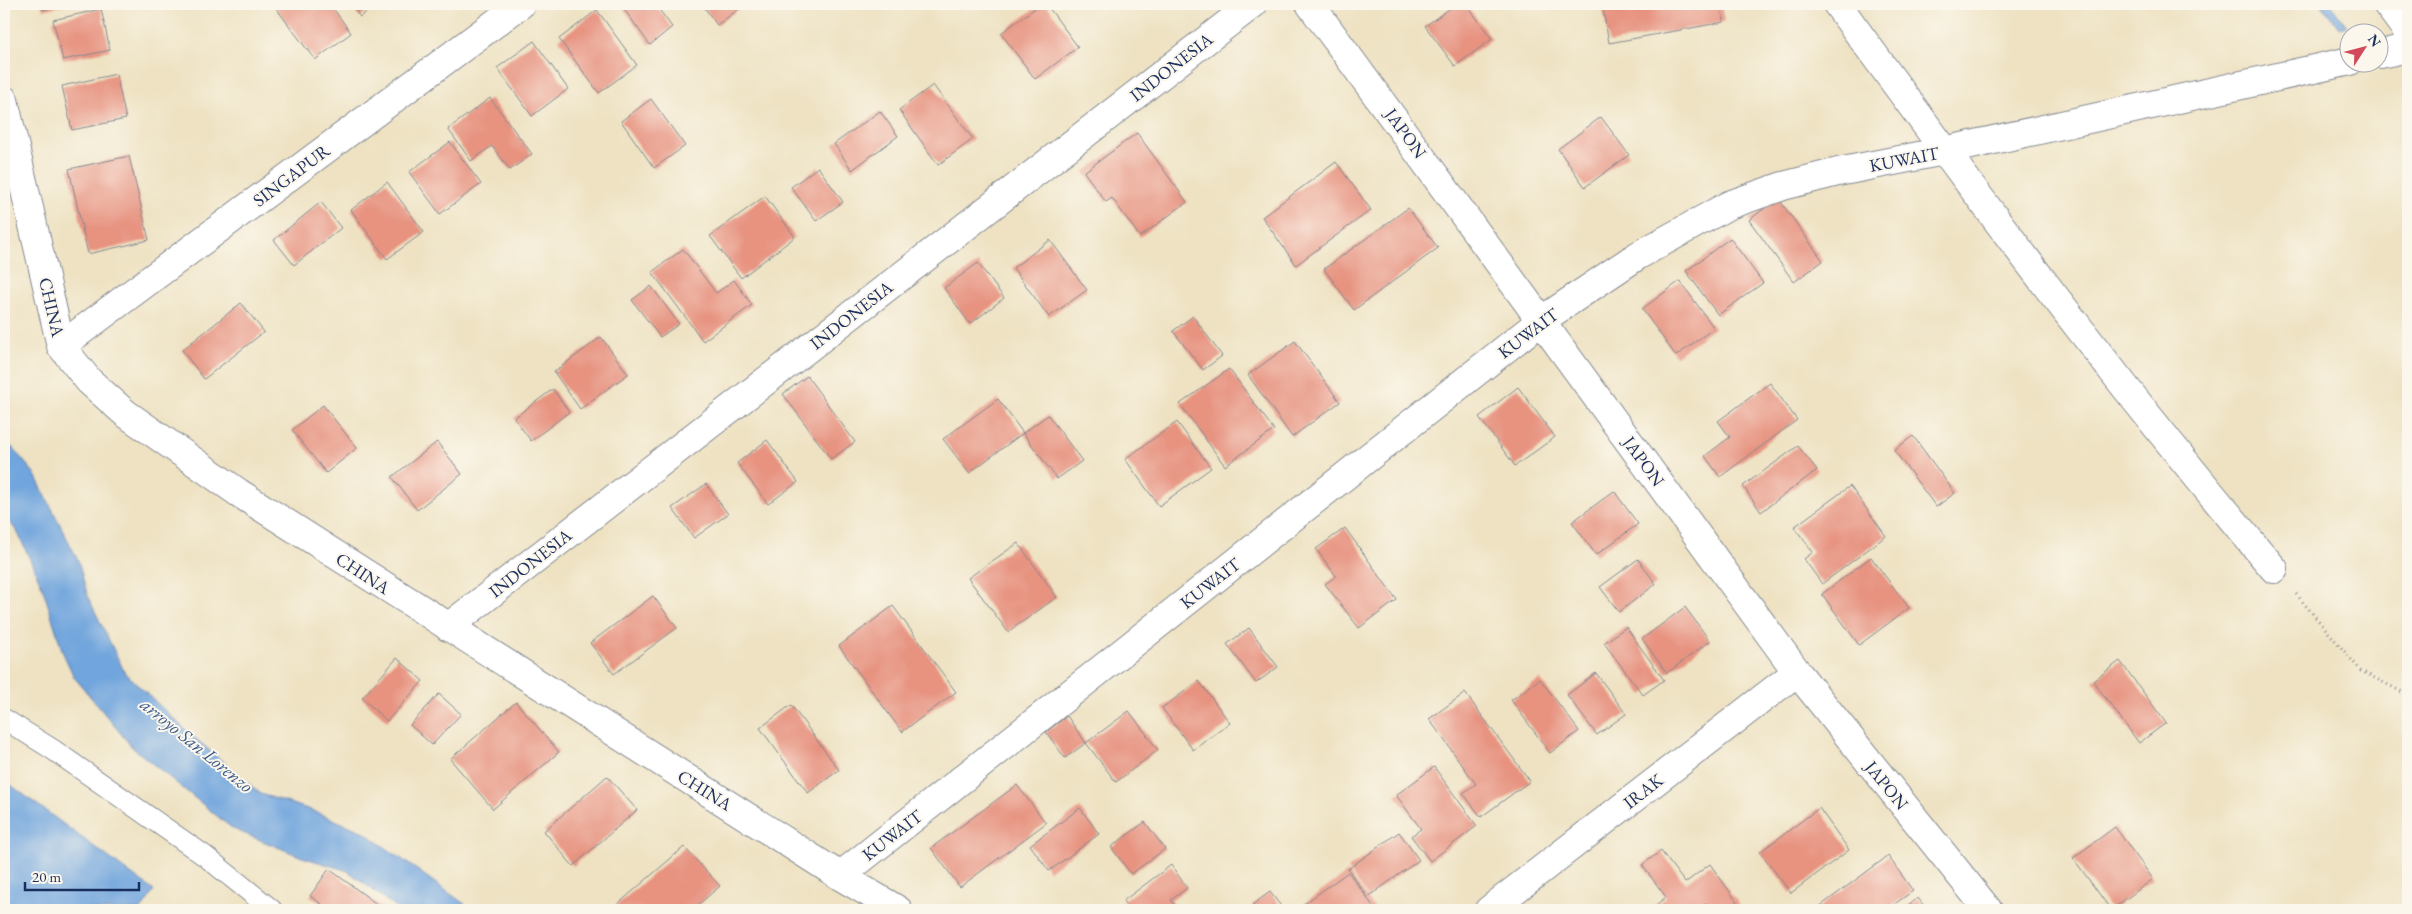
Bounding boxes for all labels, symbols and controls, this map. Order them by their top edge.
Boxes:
north arrow [2340,22,2390,72]
street label: INDONESIA [1125,27,1218,107]
text: N [2364,30,2386,51]
street label: JAPON [1379,102,1432,163]
street label: SINGAPUR [248,139,334,211]
street label: KUWAIT [1867,141,1942,177]
street label: CHINA [34,275,70,339]
street label: INDONESIA [805,275,898,355]
street label: KUWAIT [1493,302,1564,363]
street label: JAPON [1617,430,1670,491]
street label: INDONESIA [484,523,577,603]
street label: CHINA [331,547,395,599]
street label: KUWAIT [1175,552,1246,614]
water label: arroyo San Lorenzo [135,691,258,798]
street label: JAPON [1859,754,1914,815]
street label: CHINA [673,764,737,816]
street label: IRAK [1618,768,1668,814]
street label: KUWAIT [857,804,928,866]
scale bar [25,859,139,891]
text: 20 m [32,867,61,886]

